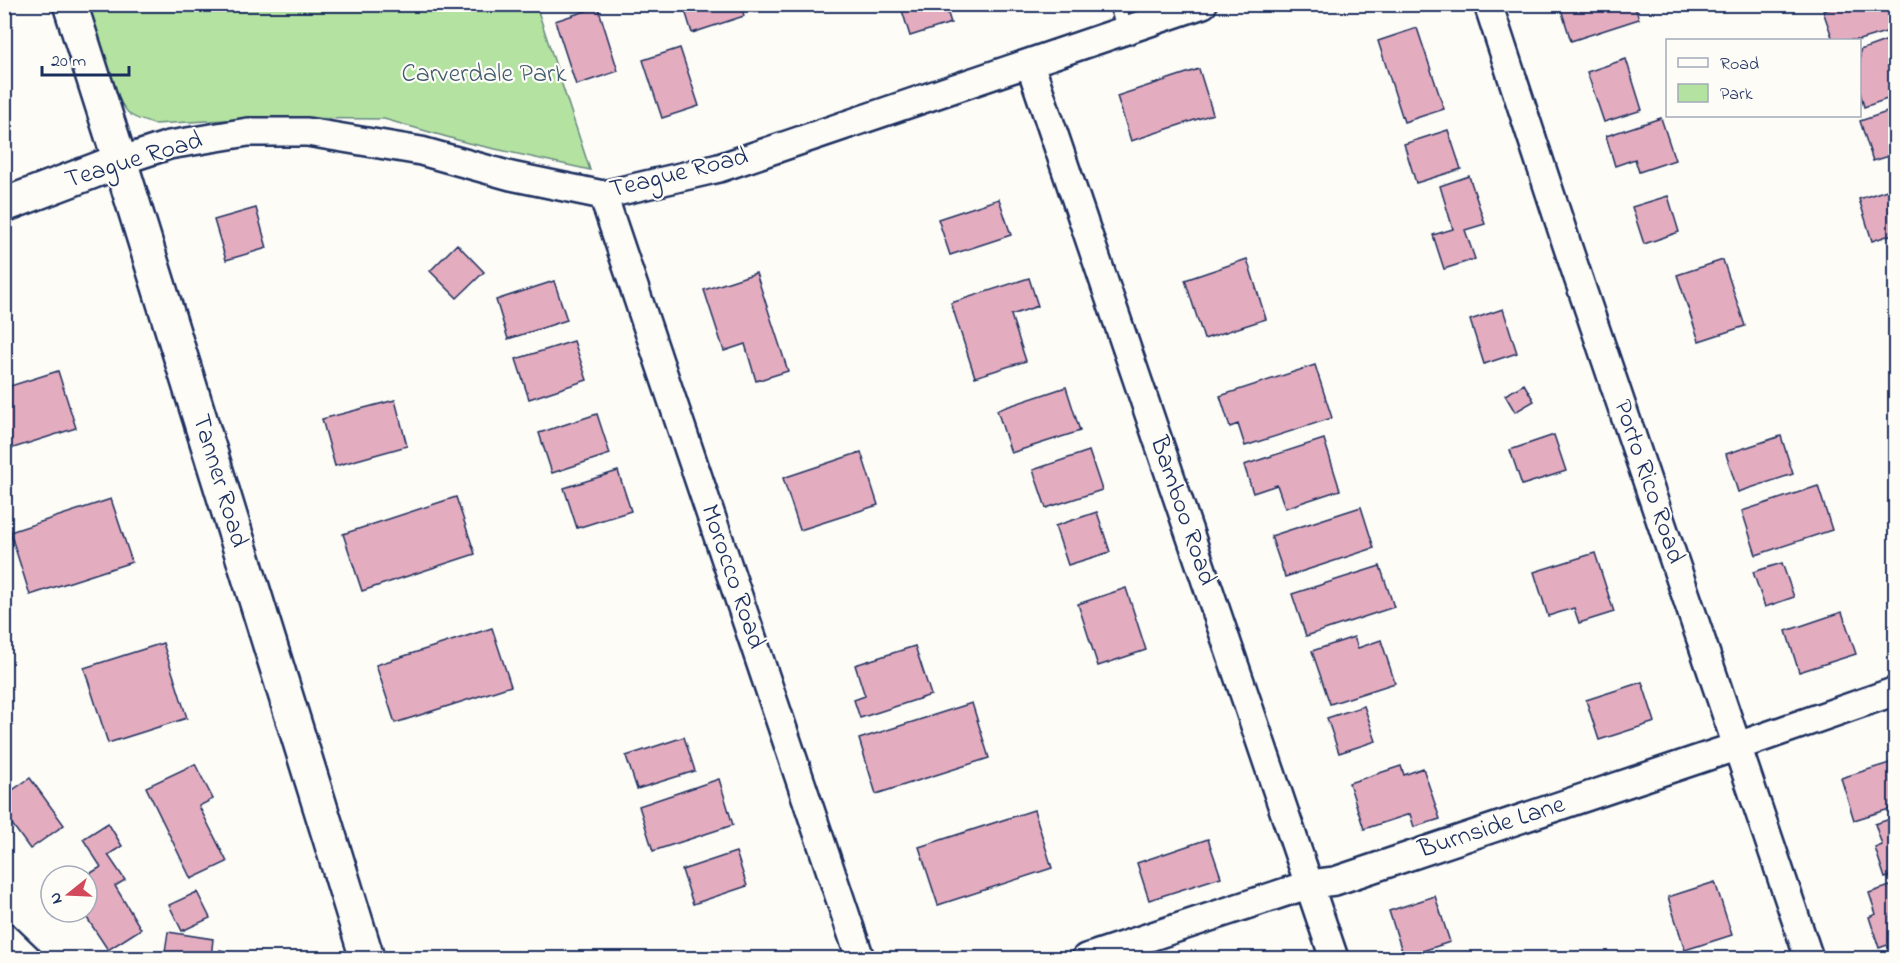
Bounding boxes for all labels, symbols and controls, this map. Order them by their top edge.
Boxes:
scale bar [42,39,129,77]
legend [1666,39,1861,117]
text: 20 m [51,49,86,75]
text: Road [1720,52,1759,78]
park label: Carverdale Park [401,56,567,94]
text: Park [1720,82,1753,108]
street label: Teague Road [61,122,208,200]
street label: Teague Road [606,138,753,210]
street label: Porto Rico Road [1602,395,1694,569]
street label: Tanner Road [181,410,257,553]
street label: Bamboo Road [1138,430,1225,591]
street label: Morocco Road [690,500,775,655]
street label: Burnside Lane [1413,786,1570,870]
north arrow [39,864,99,924]
text: N [43,889,70,907]

